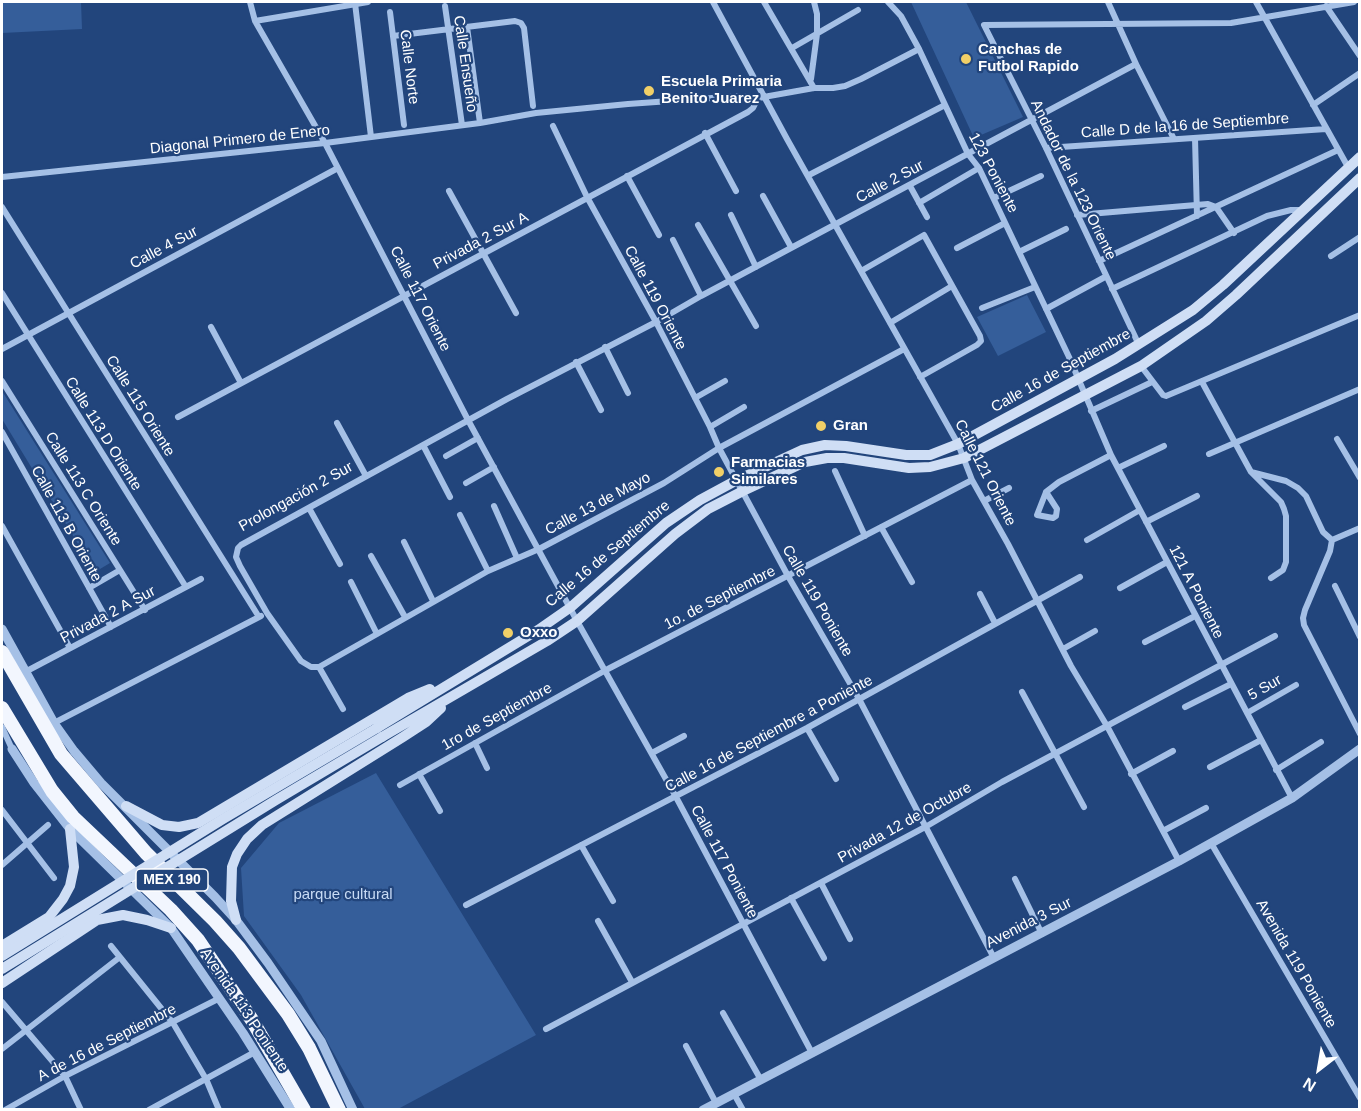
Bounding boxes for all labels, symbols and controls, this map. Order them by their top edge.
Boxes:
street label: Calle Ensueño [449,14,481,114]
street label: Calle Norte [395,29,423,105]
place label: Canchas de Futbol Rapido [978,41,1079,76]
marker: Canchas de Futbol Rapido [959,52,973,66]
place label: Escuela Primaria Benito Juarez [661,73,782,108]
marker: Escuela Primaria Benito Juarez [642,84,656,98]
street label: Andador de la 123 Oriente [1026,97,1120,263]
street label: Calle D de la 16 de Septiembre [1080,110,1290,142]
street label: Diagonal Primero de Enero [149,122,331,158]
street label: 123 Poniente [964,130,1022,216]
street label: Calle 2 Sur [853,157,927,207]
street label: Privada 2 Sur A [430,208,532,274]
street label: Calle 4 Sur [127,223,201,273]
street label: Calle 117 Oriente [386,243,454,355]
street label: Calle 119 Oriente [620,243,690,353]
street label: Calle 16 de Septiembre [988,325,1134,417]
street label: Calle 115 Oriente [102,352,178,460]
street label: Calle 113 D Oriente [61,374,145,494]
place label: Gran [833,417,868,435]
street label: Calle 121 Oriente [950,417,1020,529]
marker: Gran [814,419,828,433]
street label: Calle 113 C Oriente [41,429,125,549]
place label: Farmacias Similares [731,454,805,489]
street label: Prolongación 2 Sur [236,458,356,536]
street label: Calle 113 B Oriente [27,463,105,585]
marker: Farmacias Similares [712,465,726,479]
street label: Calle 13 de Mayo [542,469,654,539]
street label: Calle 16 de Septiembre [542,497,674,611]
street label: Calle 119 Poniente [778,542,856,660]
street label: 121 A Poniente [1165,542,1227,642]
street label: 1o. de Septiembre [661,562,779,634]
street label: Privada 2 A Sur [57,582,159,648]
place label: Oxxo [520,624,558,642]
marker: Oxxo [501,626,515,640]
street label: Calle 16 de Septiembre a Poniente [662,671,876,797]
street label: 5 Sur [1245,671,1285,705]
street label: 1ro de Septiembre [439,679,555,755]
street label: Privada 12 de Octubre [835,779,975,867]
street label: Calle 117 Poniente [687,802,761,922]
road number: MEX 190 [136,869,208,891]
park label: parque cultural [293,886,393,904]
street label: Avenida 3 Sur [983,894,1075,952]
street label: Avenida 119 Poniente [1252,897,1340,1031]
street label: Avenida 113 Poniente [196,945,292,1075]
street label: A de 16 de Septiembre [35,1000,179,1086]
north arrow [1289,1039,1349,1099]
text: N [1300,1075,1319,1095]

